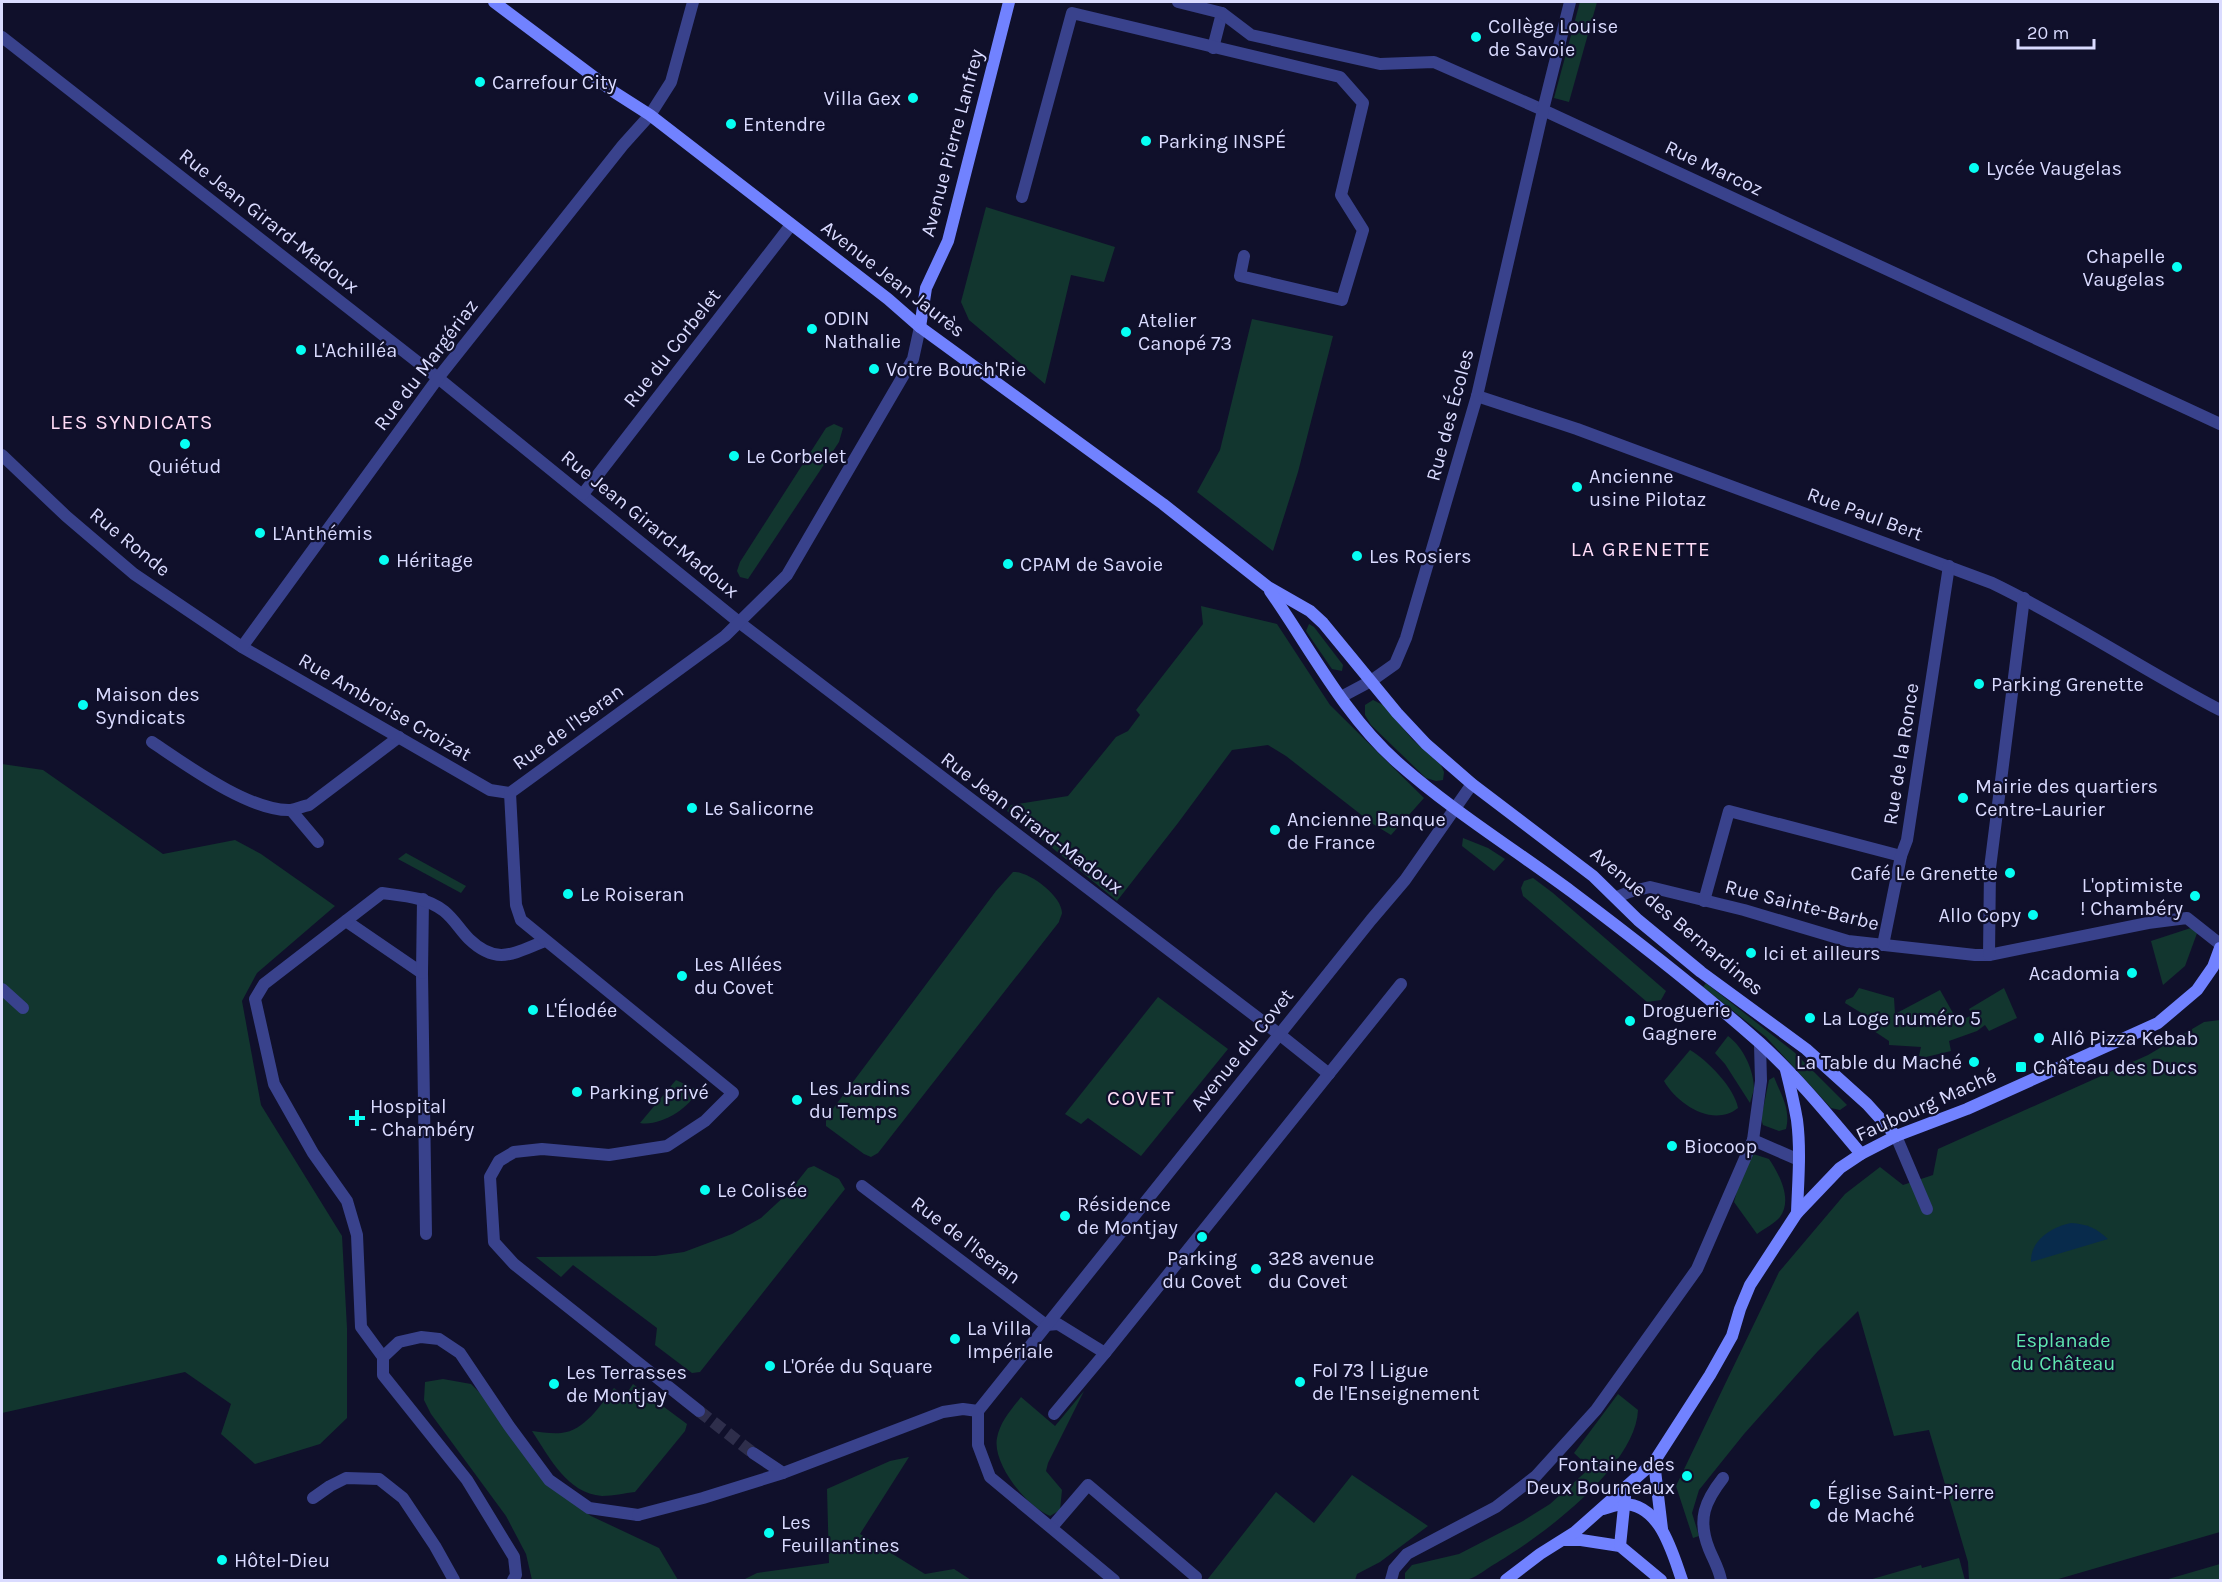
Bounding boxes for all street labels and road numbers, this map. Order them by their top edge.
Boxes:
street label: Avenue Pierre Lanfrey [916,47,988,239]
street label: Rue Marcoz [1661,135,1767,201]
street label: Rue Jean Girard-Madoux [175,144,363,298]
street label: Avenue Jean Jaurès [817,216,969,342]
street label: Rue du Corbelet [619,284,726,412]
street label: Rue du Margériaz [369,295,483,435]
street label: Rue des Écoles [1420,346,1479,483]
street label: Rue Jean Girard-Madoux [557,445,743,603]
street label: Rue Paul Bert [1804,482,1926,546]
street label: Rue Ronde [85,503,175,581]
street label: Rue Ambroise Croizat [295,648,476,766]
street label: Rue de l'Iseran [508,679,628,775]
street label: Rue de la Ronce [1878,681,1924,827]
street label: Rue Jean Girard-Madoux [937,747,1127,899]
street label: Avenue des Bernardines [1586,842,1768,1000]
street label: Rue Sainte-Barbe [1723,875,1881,935]
street label: Avenue du Covet [1186,984,1299,1116]
street label: Faubourg Maché [1852,1064,2000,1146]
street label: Rue de l'Iseran [907,1191,1025,1289]

